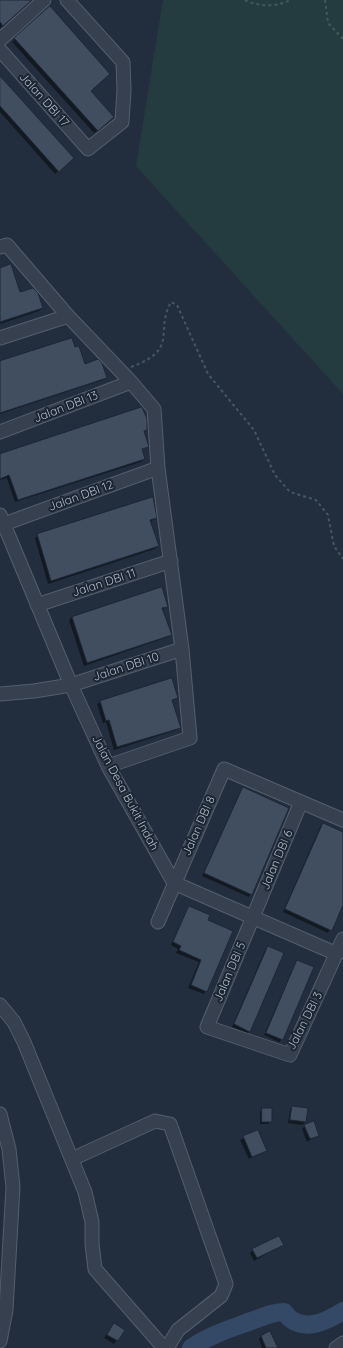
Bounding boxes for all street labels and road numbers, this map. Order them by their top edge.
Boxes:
street label: Jalan DBI 17 [16,70,72,130]
street label: Jalan DBI 13 [32,388,100,426]
street label: Jalan DBI 12 [47,478,115,514]
street label: Jalan DBI 11 [70,566,138,600]
street label: Jalan DBI 10 [91,650,161,684]
street label: Jalan Desa Bukit Indah [88,733,162,853]
street label: Jalan DBI 8 [179,794,219,858]
street label: Jalan DBI 6 [258,828,296,892]
street label: Jalan DBI 5 [211,940,249,1004]
street label: Jalan DBI 3 [284,989,326,1053]

